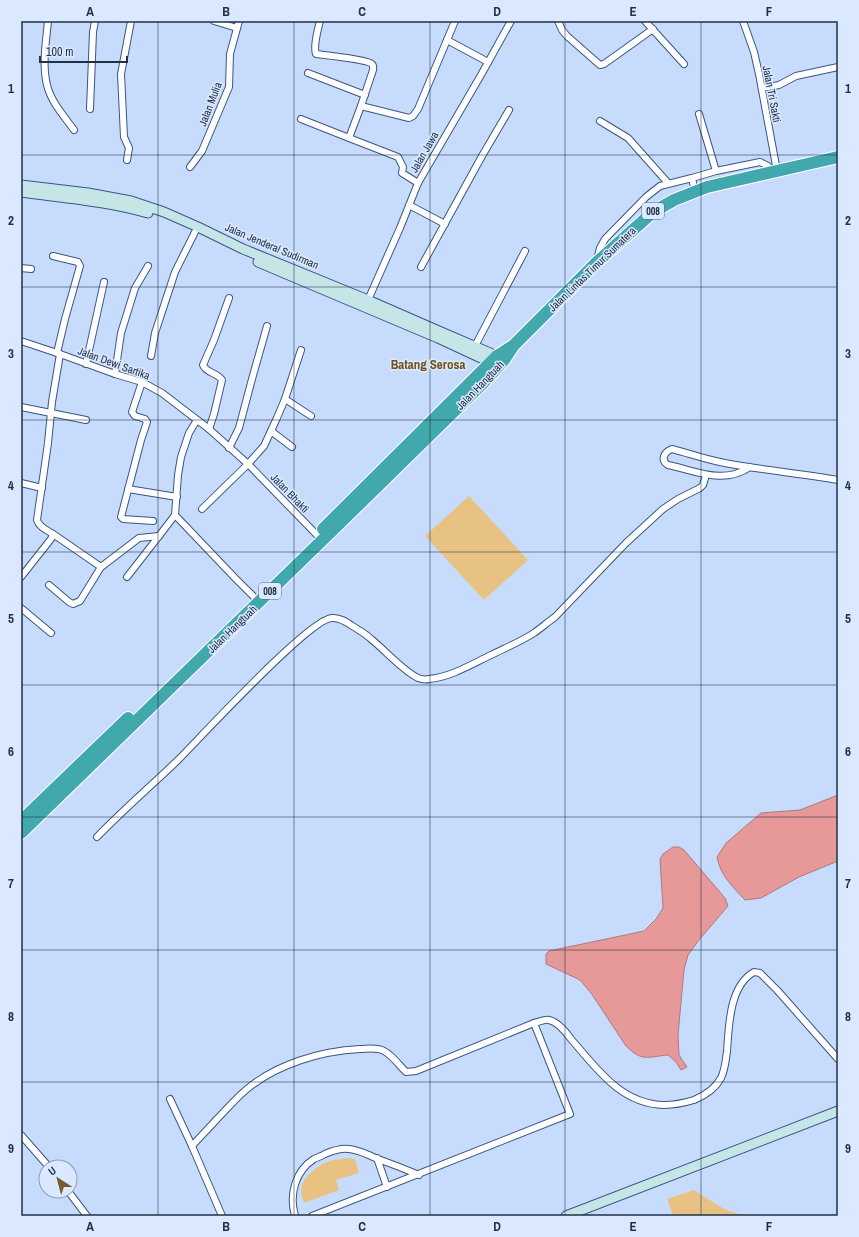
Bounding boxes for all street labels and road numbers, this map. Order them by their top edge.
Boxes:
street label: Jalan Tri Sakti [760,64,784,124]
street label: Jalan Mulia [195,80,225,128]
street label: Jalan Jawa [407,129,441,175]
road number: 008 [642,203,664,219]
street label: Jalan Jenderal Sudirman [223,220,321,272]
street label: Jalan Lintas Timur Sumatera [545,224,639,314]
street label: Jalan Dewi Sartika [76,343,152,383]
street label: Jalan Hangtuah [453,357,507,413]
street label: Jalan Bhakti [268,470,312,516]
road number: 008 [259,583,281,599]
street label: Jalan Hangtuah [204,602,260,656]

